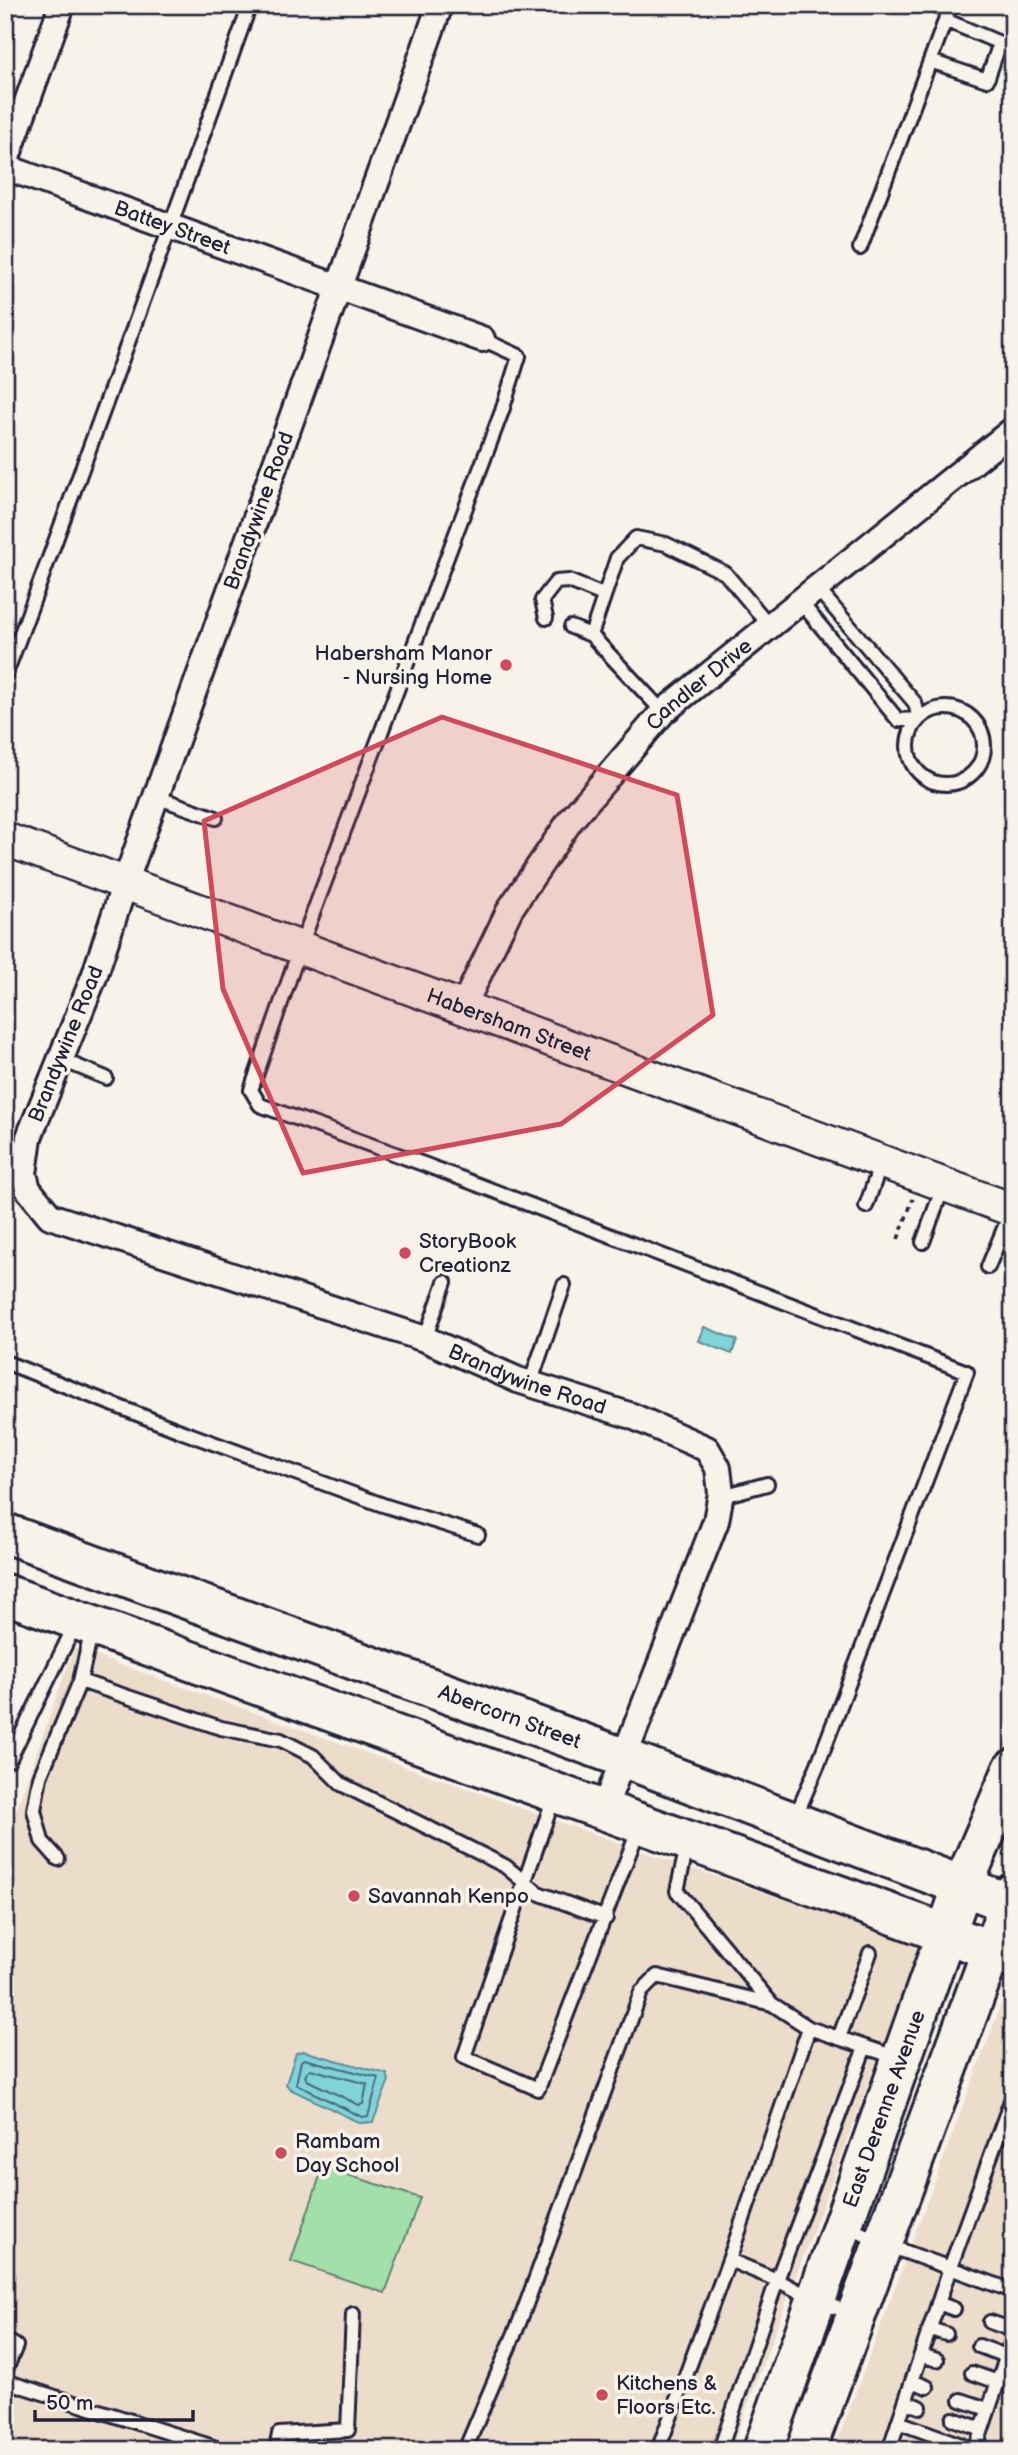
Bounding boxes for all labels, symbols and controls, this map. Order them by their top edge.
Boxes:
street label: Battey Street [111,195,235,260]
street label: Brandywine Road [219,428,299,594]
street label: Candler Drive [641,633,757,735]
place label: Habersham Manor - Nursing Home [315,641,492,690]
marker: Habersham Manor - Nursing Home [498,657,514,673]
street label: Brandywine Road [23,962,109,1126]
street label: Habersham Street [423,983,595,1066]
place label: StoryBook Creationz [419,1229,517,1278]
marker: StoryBook Creationz [397,1245,413,1261]
street label: Brandywine Road [445,1338,609,1420]
street label: Abercorn Street [435,1679,585,1754]
place label: Savannah Kenpo [368,1884,529,1909]
marker: Savannah Kenpo [346,1888,362,1904]
street label: East Derenne Avenue [837,2007,930,2211]
place label: Rambam Day School [295,2129,399,2178]
marker: Rambam Day School [273,2145,289,2161]
place label: Kitchens & Floors Etc. [616,2371,717,2420]
scale bar [35,2378,192,2422]
marker: Kitchens & Floors Etc. [594,2387,610,2403]
text: 50 m [46,2391,93,2416]

